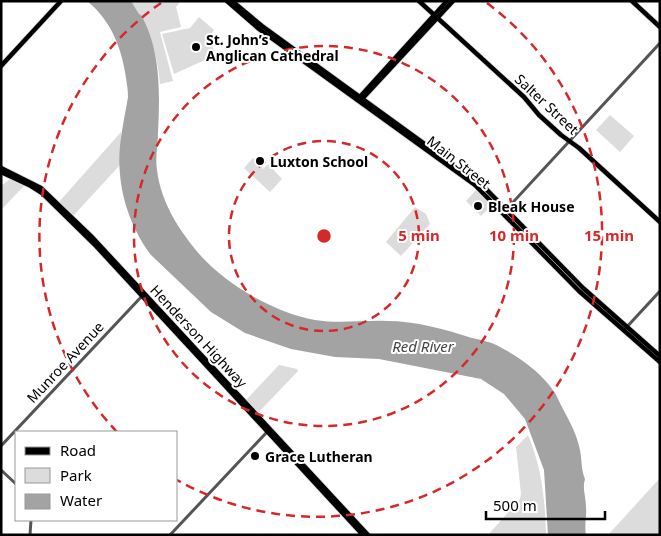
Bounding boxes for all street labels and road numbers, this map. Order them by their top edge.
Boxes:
street label: Salter Street [511,70,583,138]
street label: Main Street [423,131,495,193]
street label: Henderson Highway [146,281,252,392]
street label: Munroe Avenue [22,317,108,407]

